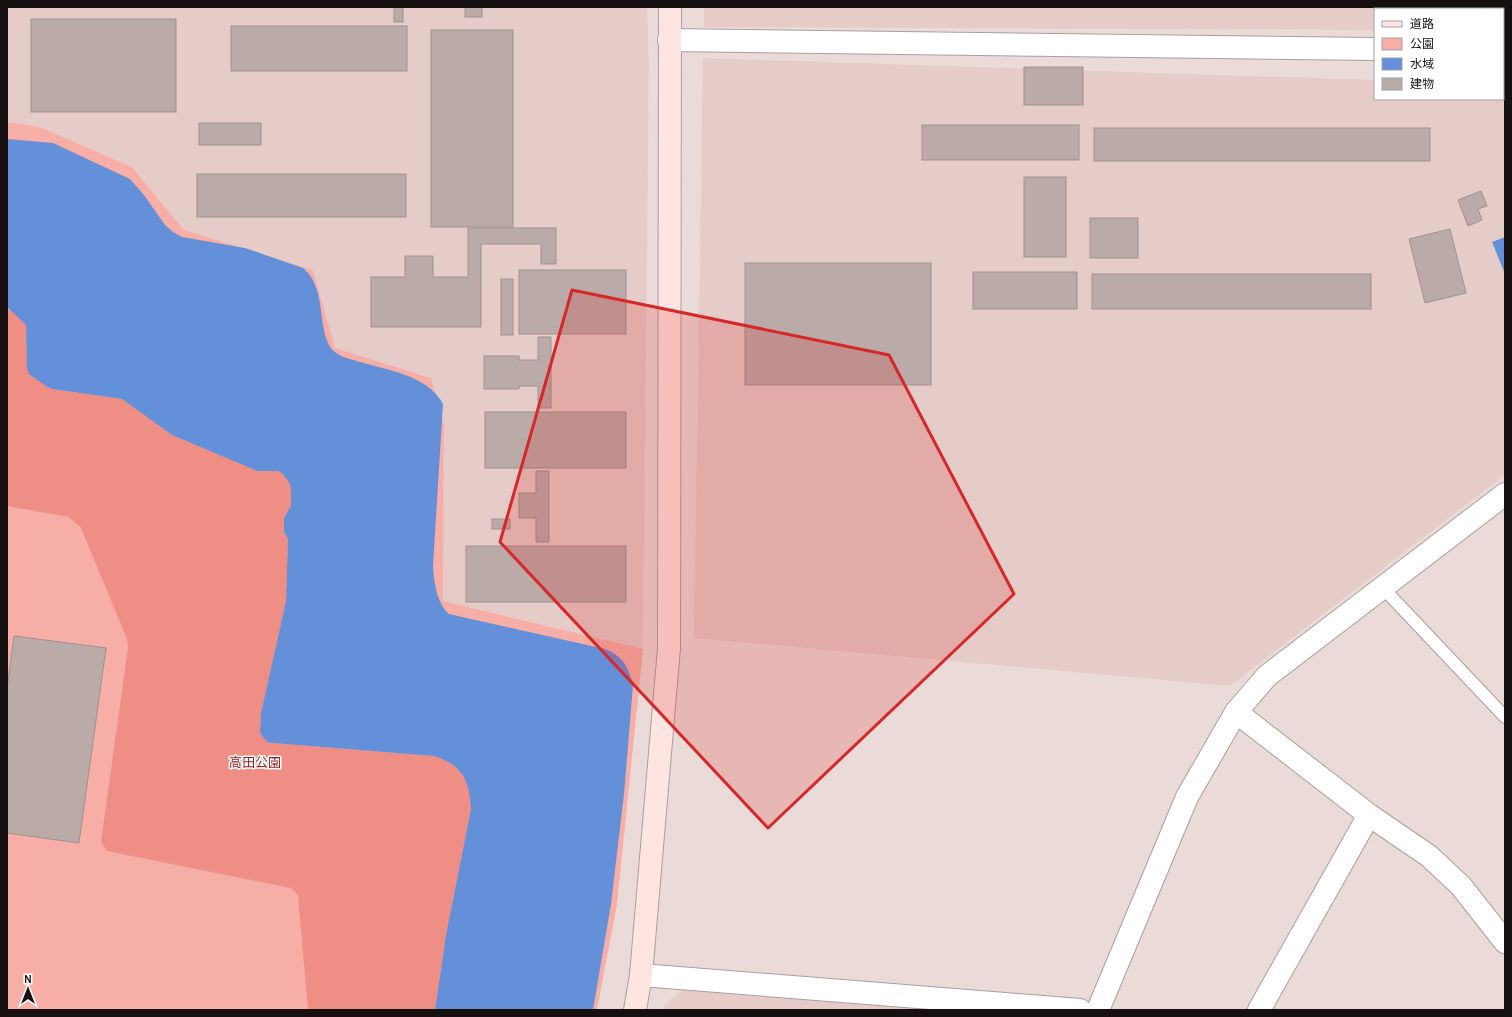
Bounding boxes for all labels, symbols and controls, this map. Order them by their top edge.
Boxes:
legend [1374,8,1504,100]
text: 道路 [1410,17,1434,31]
text: 公園 [1410,37,1434,51]
text: 水域 [1410,57,1434,71]
text: 建物 [1410,77,1434,91]
park label: 高田公園 [229,755,281,770]
north arrow [8,969,48,1009]
text: N [24,973,32,986]

